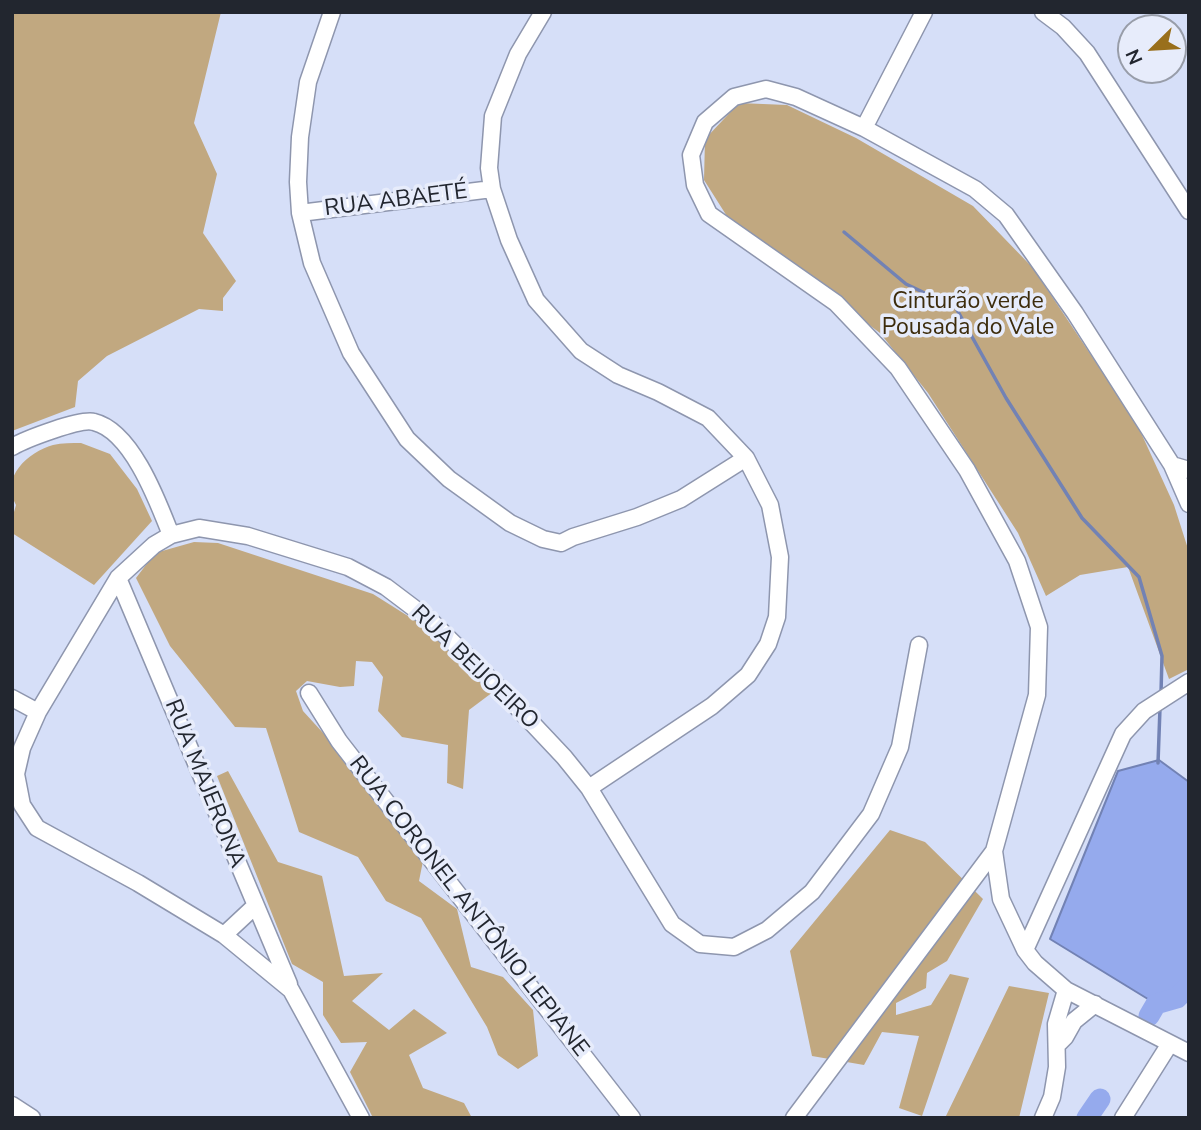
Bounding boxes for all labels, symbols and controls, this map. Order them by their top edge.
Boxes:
north arrow [1117,14,1187,84]
text: N [1120,45,1149,69]
street label: RUA ABAETÉ [323,179,469,223]
park label: Cinturão verde Pousada do Vale [882,288,1054,342]
street label: RUA BEIJOEIRO [404,600,544,736]
street label: RUA MAJERONA [158,696,250,872]
street label: RUA CORONEL ANTÔNIO LEPIANE [342,751,594,1063]

